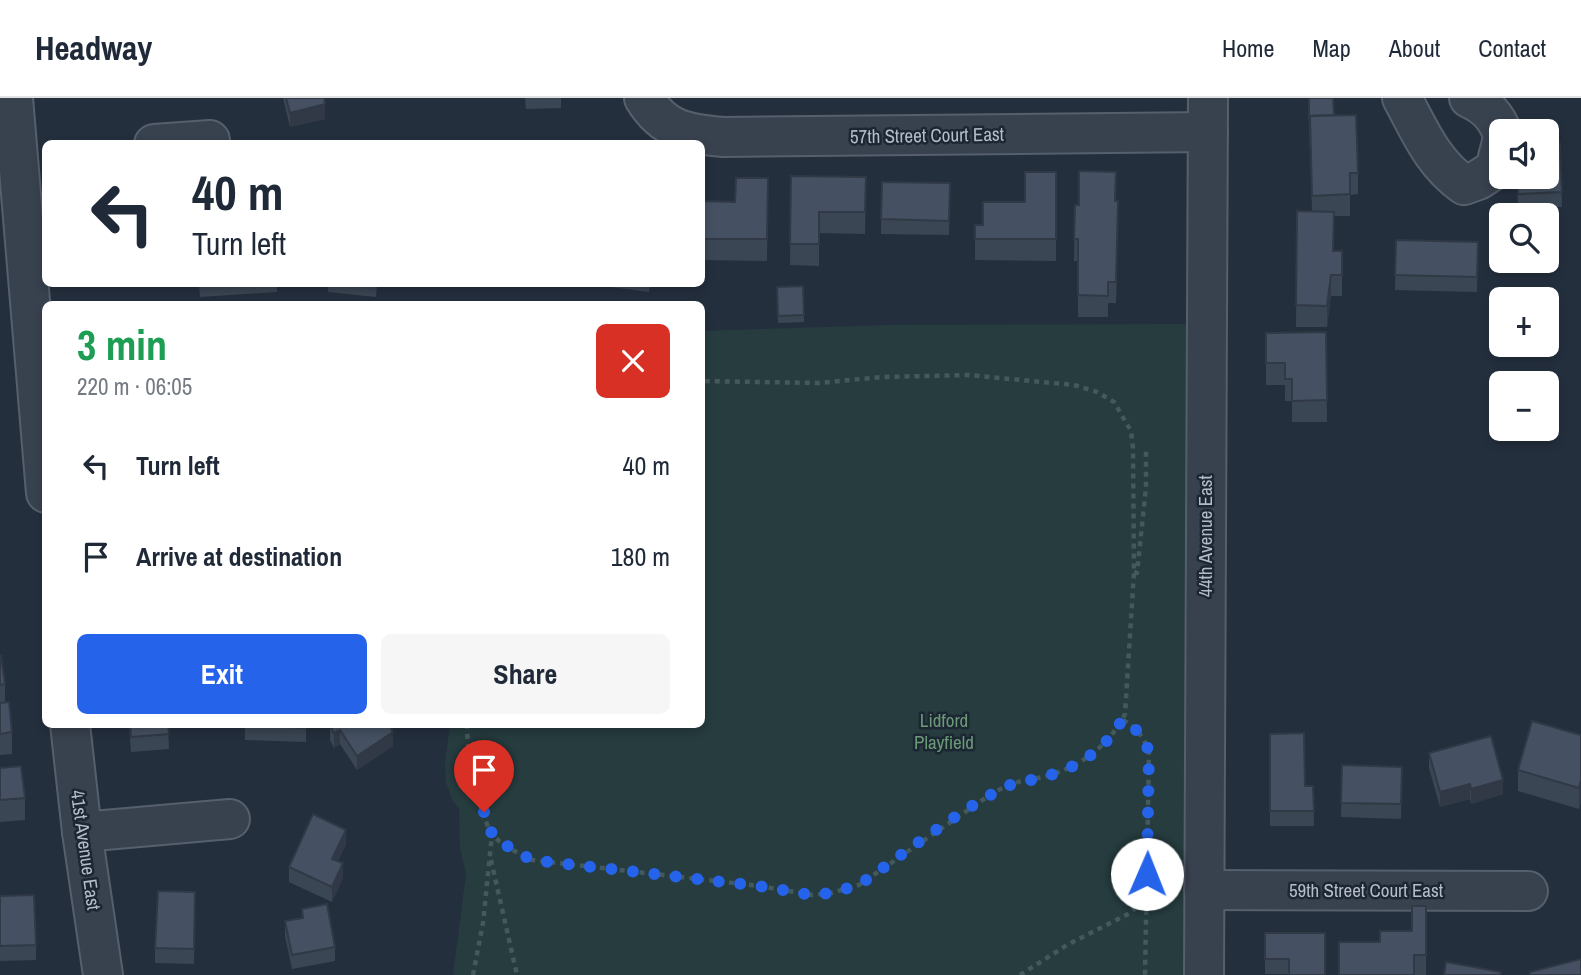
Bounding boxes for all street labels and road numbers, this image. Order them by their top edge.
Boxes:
street label: 57th Street Court East [850,121,1005,149]
street label: 44th Avenue East [1192,474,1218,597]
street label: 41st Avenue East [65,788,107,912]
street label: 59th Street Court East [1289,877,1444,903]

